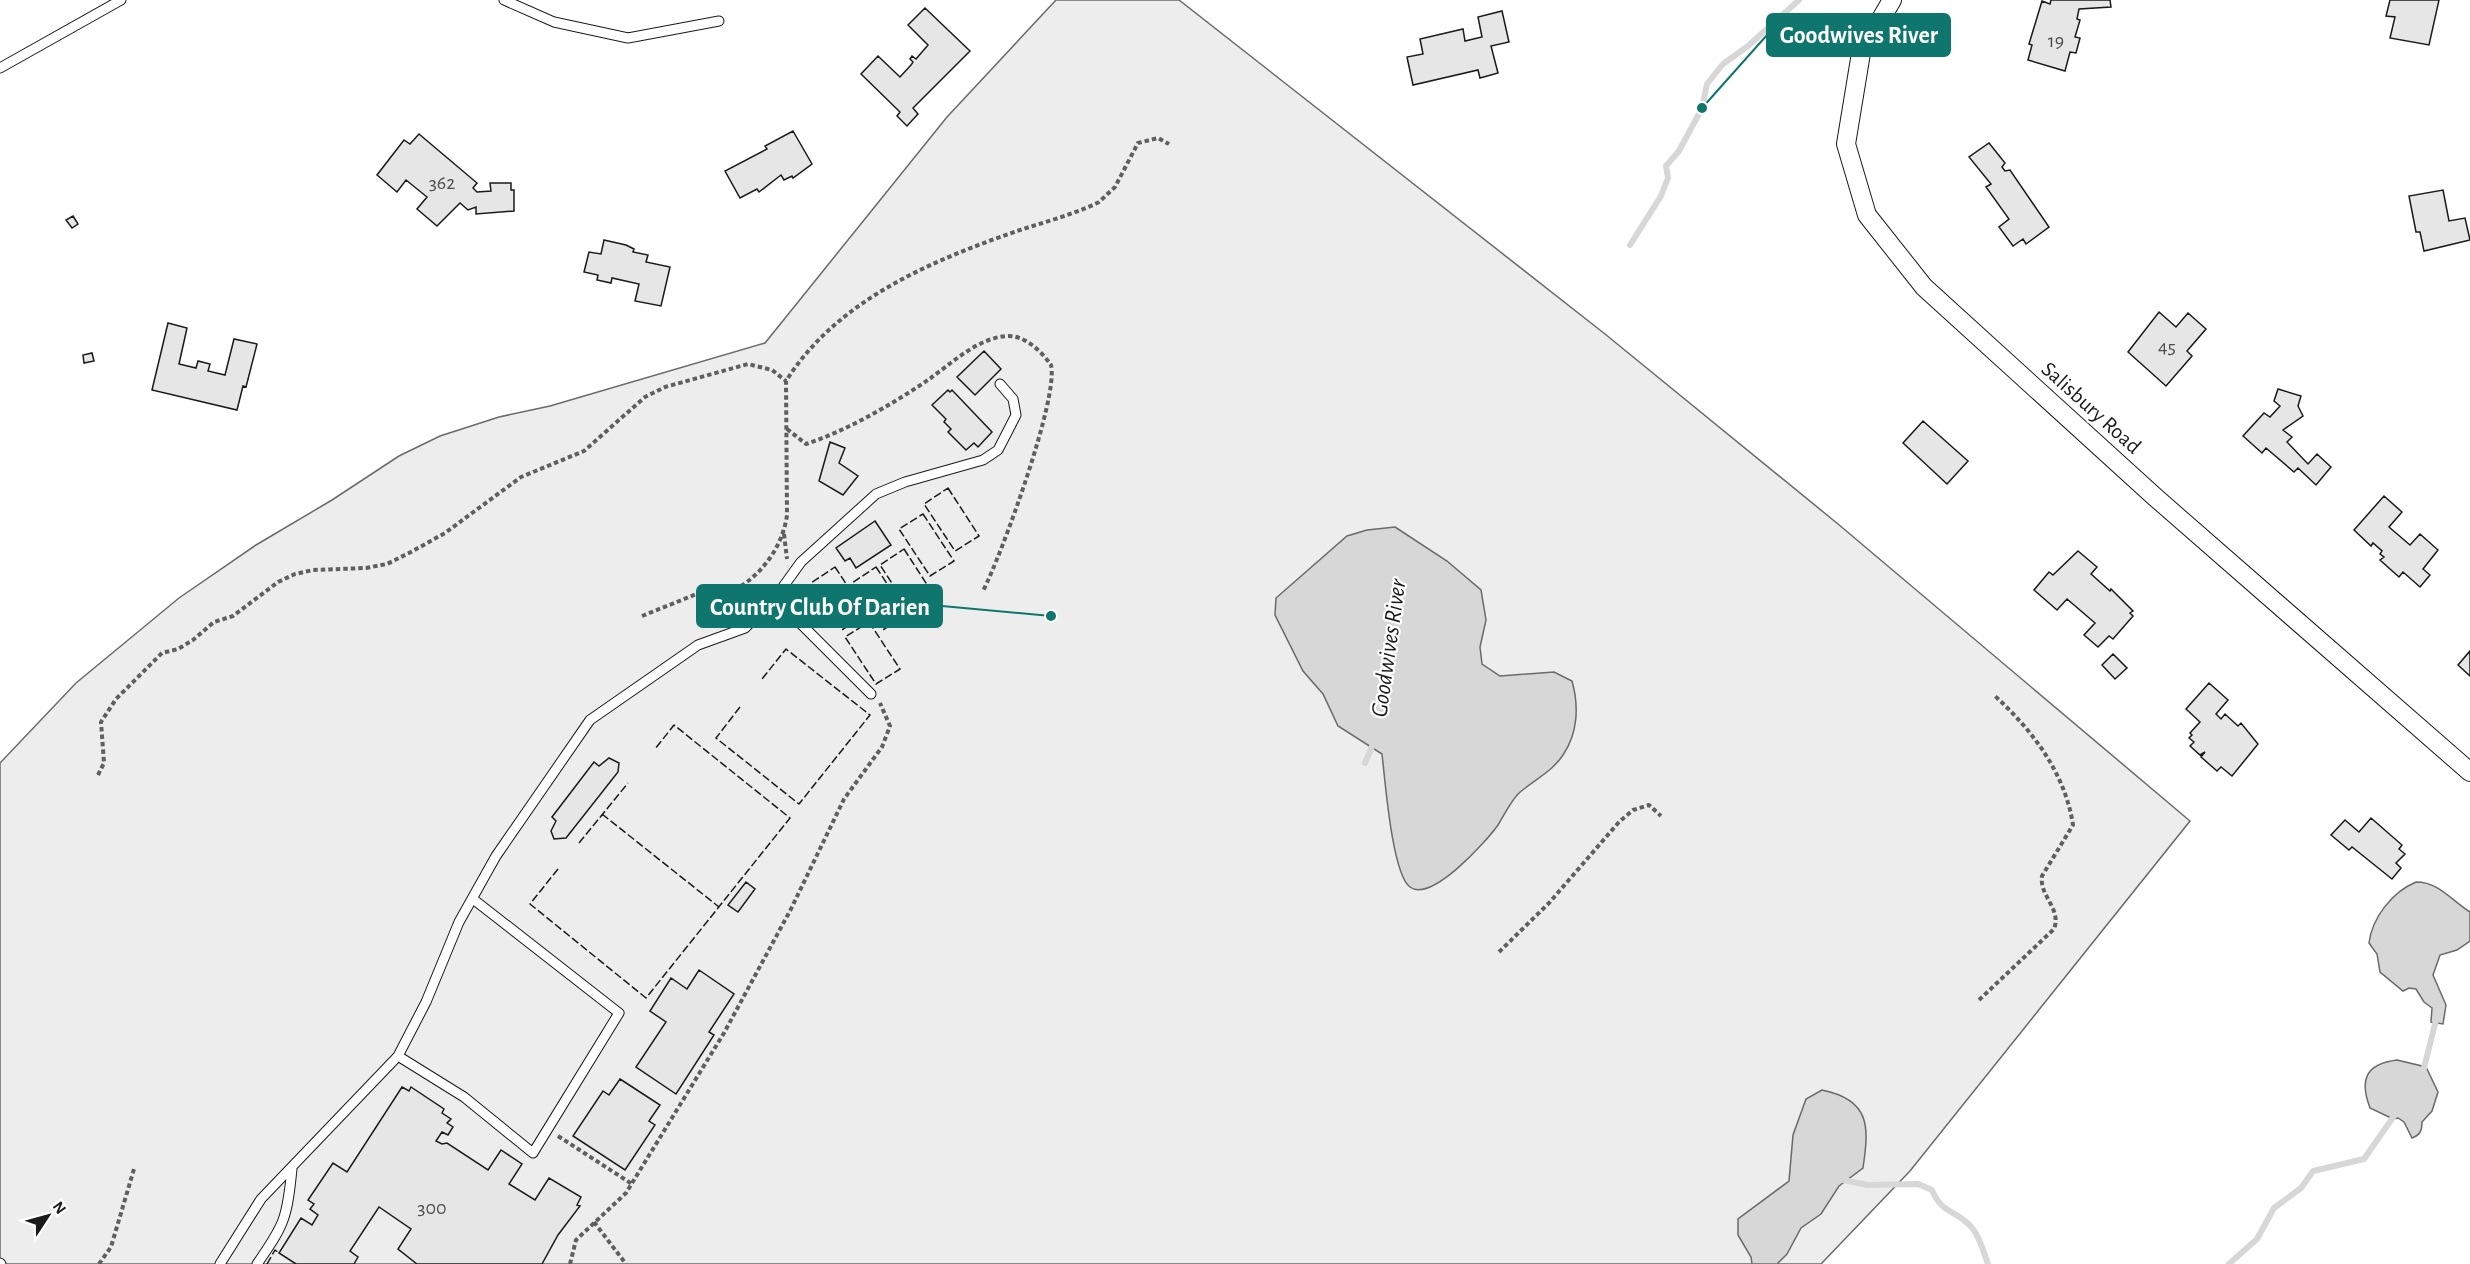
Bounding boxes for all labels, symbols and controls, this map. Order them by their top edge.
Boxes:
callout: Goodwives River [1767,14,1950,56]
text: Goodwives River [1780,24,1939,48]
house number: 19 [2048,31,2064,51]
house number: 362 [429,173,455,193]
house number: 45 [2158,337,2176,357]
street label: Salisbury Road [2037,358,2145,458]
water label: Goodwives River [1367,576,1411,719]
callout: Country Club Of Darien [697,585,942,627]
text: Country Club Of Darien [710,596,930,620]
north arrow [18,1186,78,1246]
house number: 300 [417,1198,447,1218]
text: N [50,1199,69,1217]

